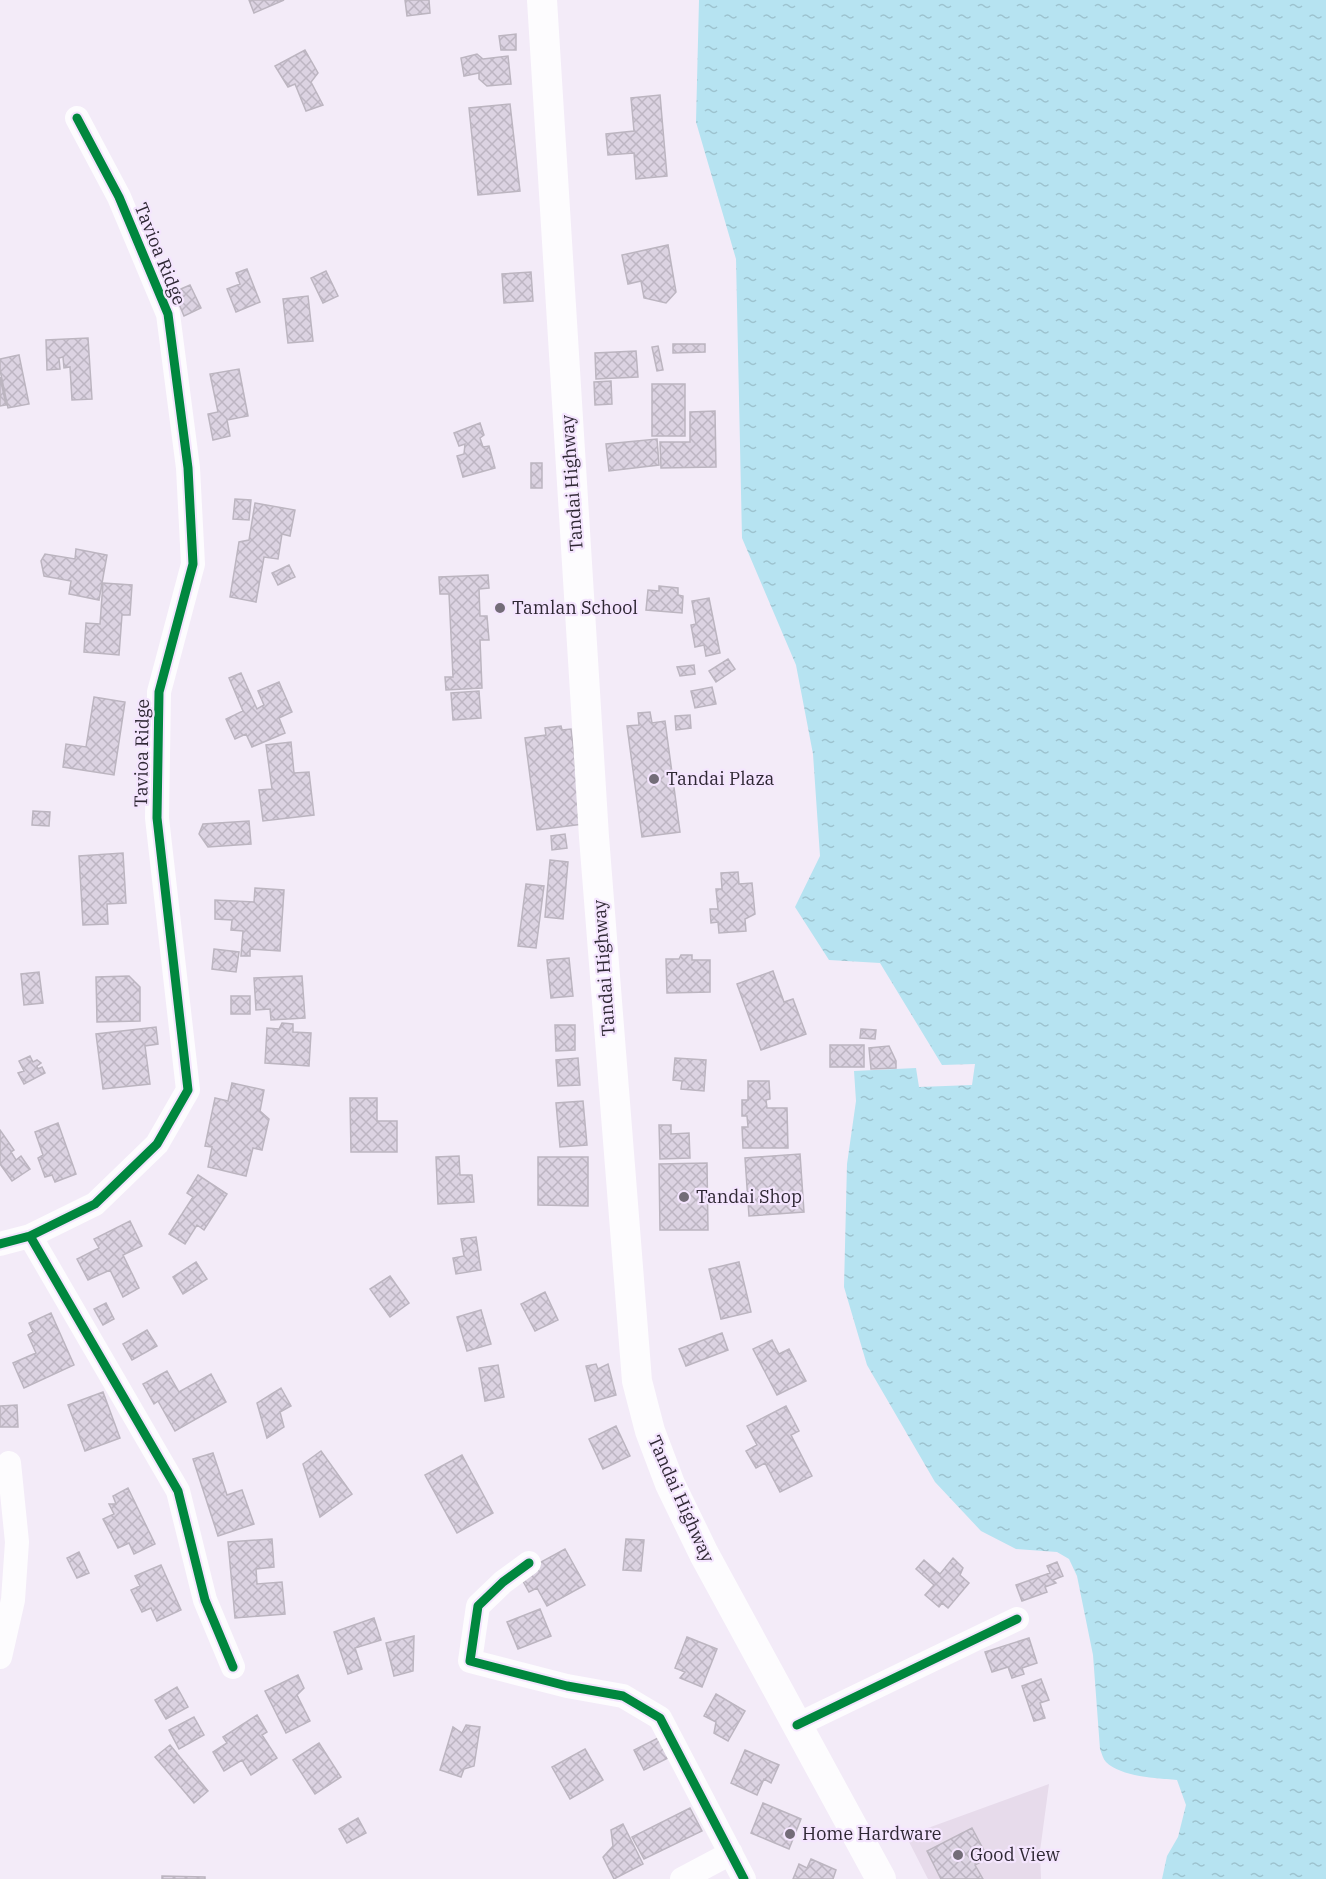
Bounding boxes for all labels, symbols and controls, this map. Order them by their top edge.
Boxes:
street label: Tavioa Ridge [130,199,191,308]
street label: Tandai Highway [555,414,588,552]
place label: Tamlan School [512,596,638,619]
marker: Tamlan School [493,601,507,615]
street label: Tavioa Ridge [129,699,154,807]
place label: Tandai Plaza [666,767,775,790]
marker: Tandai Plaza [647,772,661,786]
street label: Tandai Highway [587,899,620,1037]
place label: Tandai Shop [696,1185,802,1208]
marker: Tandai Shop [677,1190,691,1204]
street label: Tandai Highway [643,1432,720,1566]
place label: Home Hardware [802,1822,942,1845]
marker: Home Hardware [783,1827,797,1841]
place label: Good View [970,1843,1060,1866]
marker: Good View [951,1848,965,1862]

